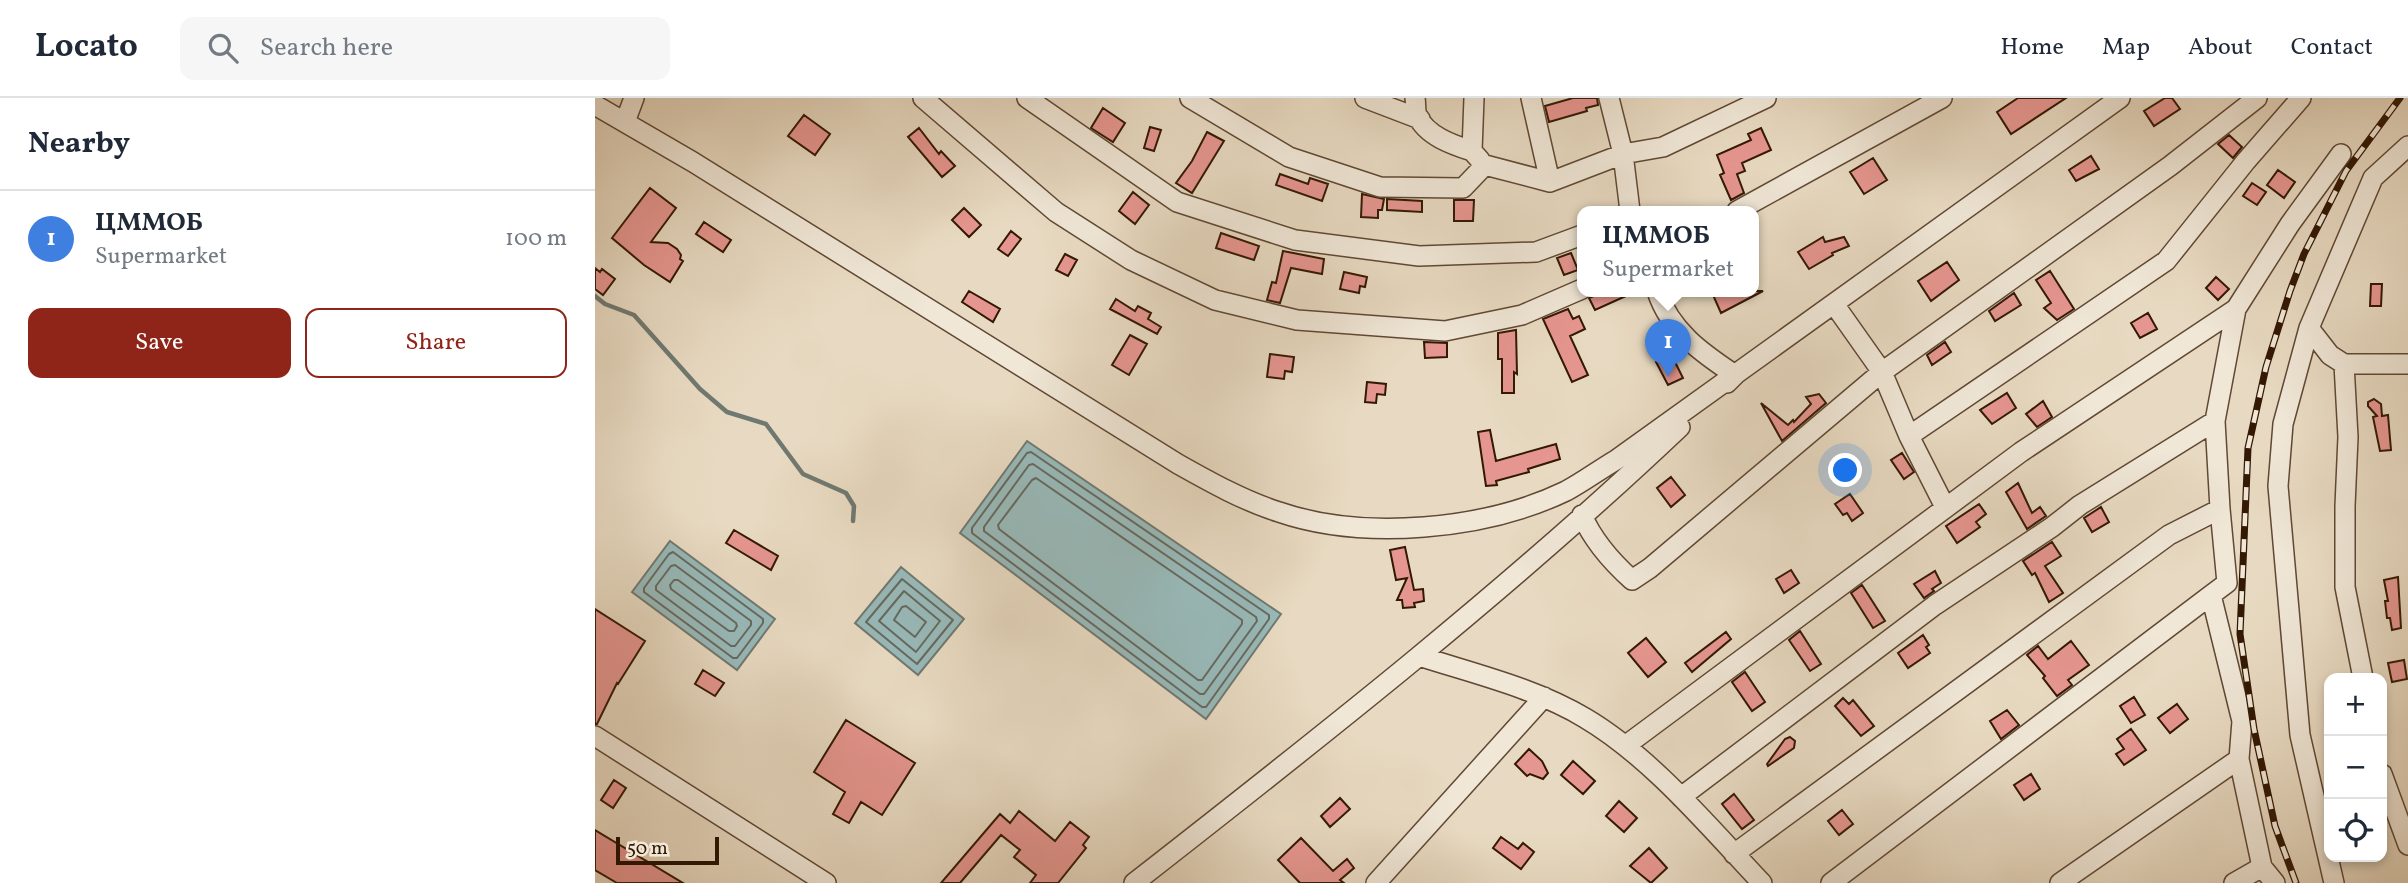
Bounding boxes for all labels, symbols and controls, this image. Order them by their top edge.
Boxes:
search box [180,17,670,80]
text: Locato [35,25,138,71]
icon: search [204,29,242,67]
text: Search here [260,30,393,66]
text: Home [2000,31,2064,65]
text: Map [2102,31,2150,65]
text: About [2188,31,2253,65]
text: Contact [2291,31,2373,65]
text: Nearby [28,123,130,165]
text: ЦММОБ [95,205,203,241]
popup [1577,206,1759,297]
text: ЦММОБ [1602,218,1710,254]
text: 1 [46,223,56,255]
text: 100 m [505,223,567,255]
text: Supermarket [95,241,227,273]
text: Supermarket [1602,254,1734,286]
button: Save [28,308,291,378]
button: Share [305,308,567,378]
pin: 1 [1645,319,1691,377]
your location [1828,453,1862,487]
map controls [2324,673,2387,862]
button: + [2324,673,2387,736]
button: − [2324,736,2387,799]
button: locate [2324,799,2387,862]
scale bar [616,834,719,866]
text: 50 m [627,836,668,862]

